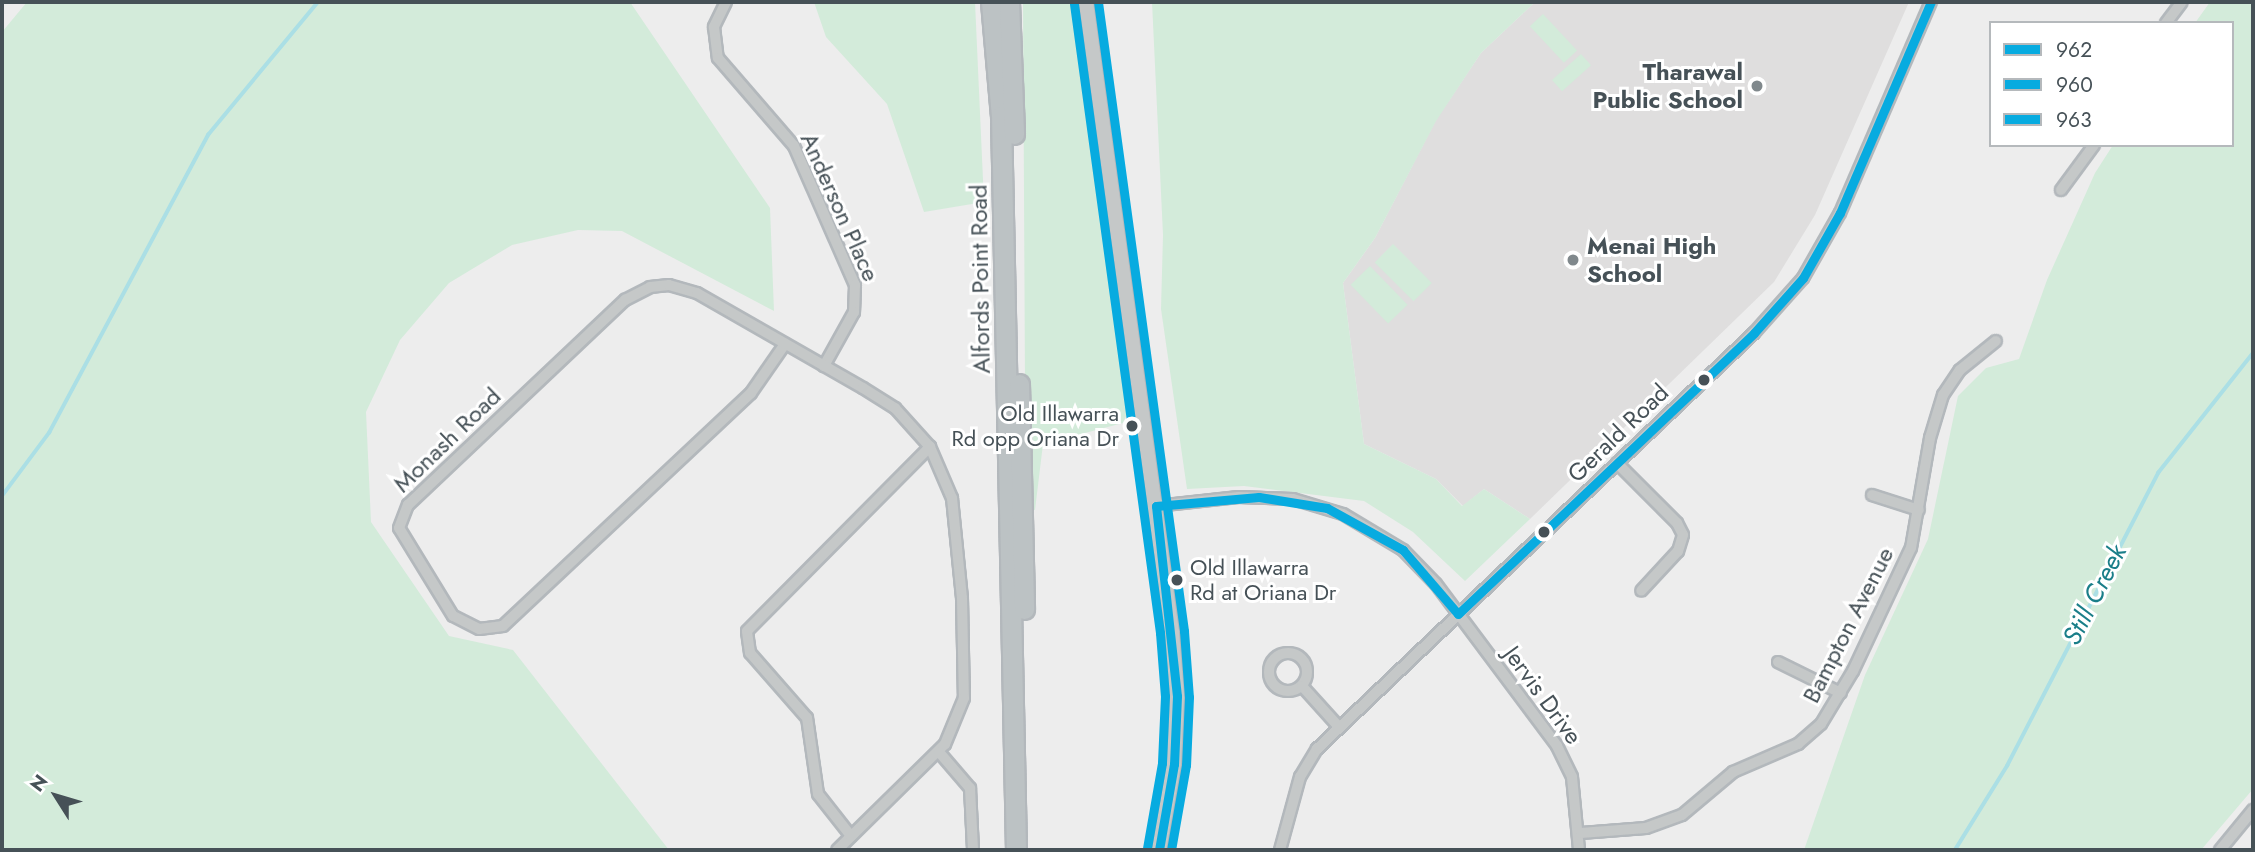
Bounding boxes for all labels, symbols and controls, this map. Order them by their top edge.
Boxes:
legend [1989,21,2234,147]
text: 962 [2056,35,2092,65]
place label: Tharawal Public School [1592,58,1743,114]
text: 960 [2056,70,2093,100]
marker: Tharawal Public School [1749,78,1765,94]
text: 963 [2056,105,2092,135]
street label: Anderson Place [794,128,886,286]
street label: Alfords Point Road [964,184,996,374]
place label: Menai High School [1587,232,1716,288]
marker: Menai High School [1565,252,1581,268]
unlabelled marker [1697,373,1711,387]
street label: Gerald Road [1562,378,1674,488]
street label: Monash Road [387,382,507,498]
place label: Old Illawarra Rd opp Oriana Dr [951,400,1119,452]
marker: Old Illawarra Rd opp Oriana Dr [1125,419,1139,433]
unlabelled marker [1537,525,1551,539]
water label: Still Creek [2056,540,2134,650]
street label: Bampton Avenue [1796,542,1900,708]
place label: Old Illawarra Rd at Oriana Dr [1190,554,1336,606]
marker: Old Illawarra Rd at Oriana Dr [1170,573,1184,587]
street label: Jervis Drive [1498,640,1588,750]
north arrow [21,761,91,831]
text: N [24,769,54,797]

